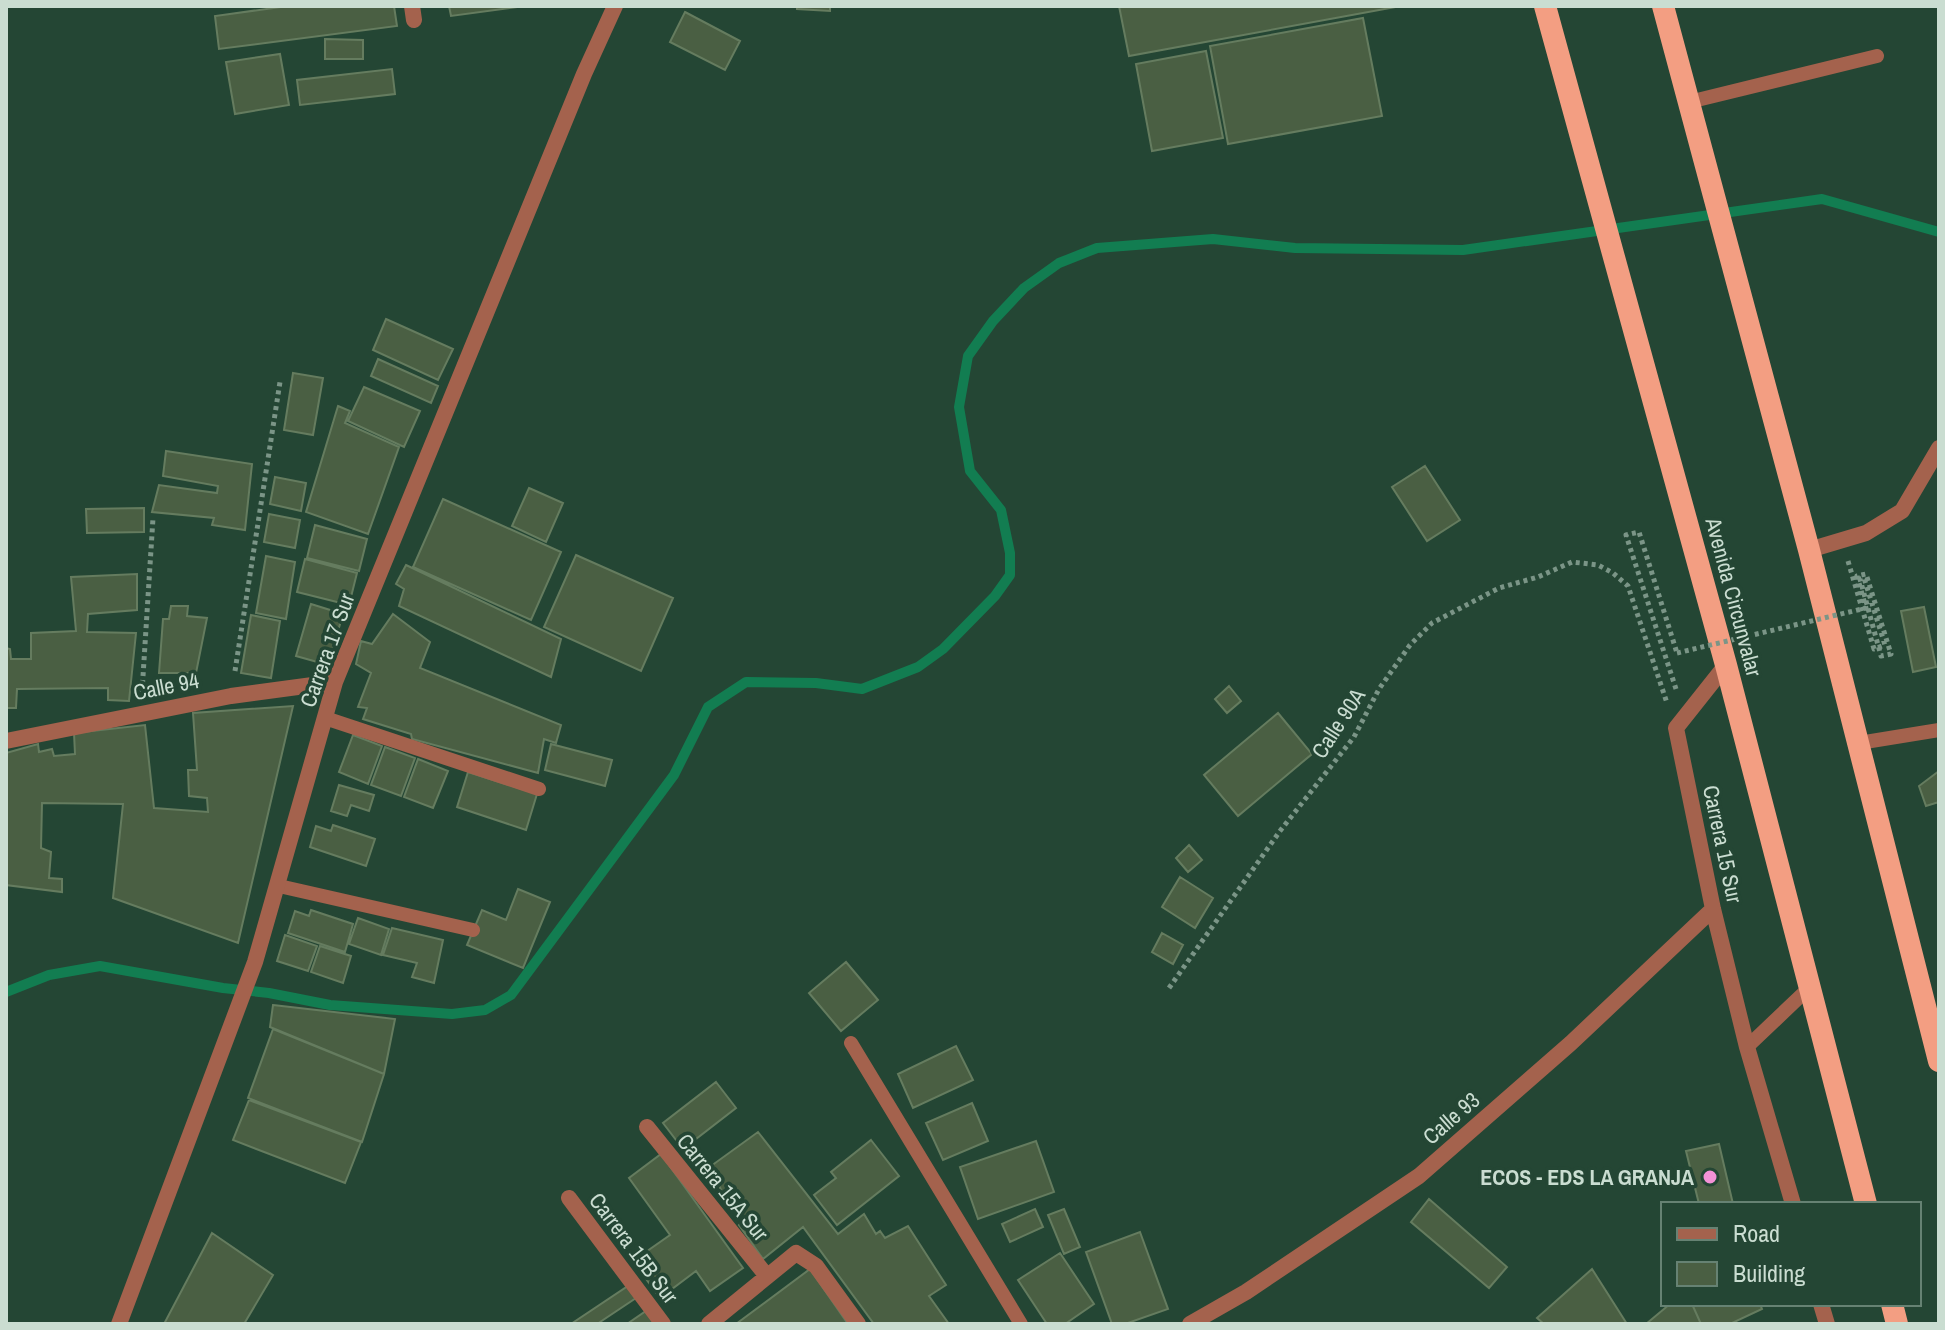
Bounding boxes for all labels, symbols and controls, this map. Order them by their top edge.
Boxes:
street label: Avenida Circunvalar [1698,513,1770,680]
street label: Carrera 17 Sur [293,589,361,711]
street label: Calle 94 [131,665,201,707]
street label: Calle 90A [1304,681,1372,764]
street label: Carrera 15 Sur [1696,783,1750,905]
street label: Calle 93 [1416,1085,1486,1151]
street label: Carrera 15A Sur [670,1127,776,1247]
place label: ECOS - EDS LA GRANJA [1480,1162,1694,1192]
marker: ECOS - EDS LA GRANJA [1701,1168,1719,1186]
street label: Carrera 15B Sur [582,1187,686,1309]
legend [1661,1202,1921,1306]
text: Road [1733,1217,1780,1249]
text: Building [1733,1257,1805,1289]

